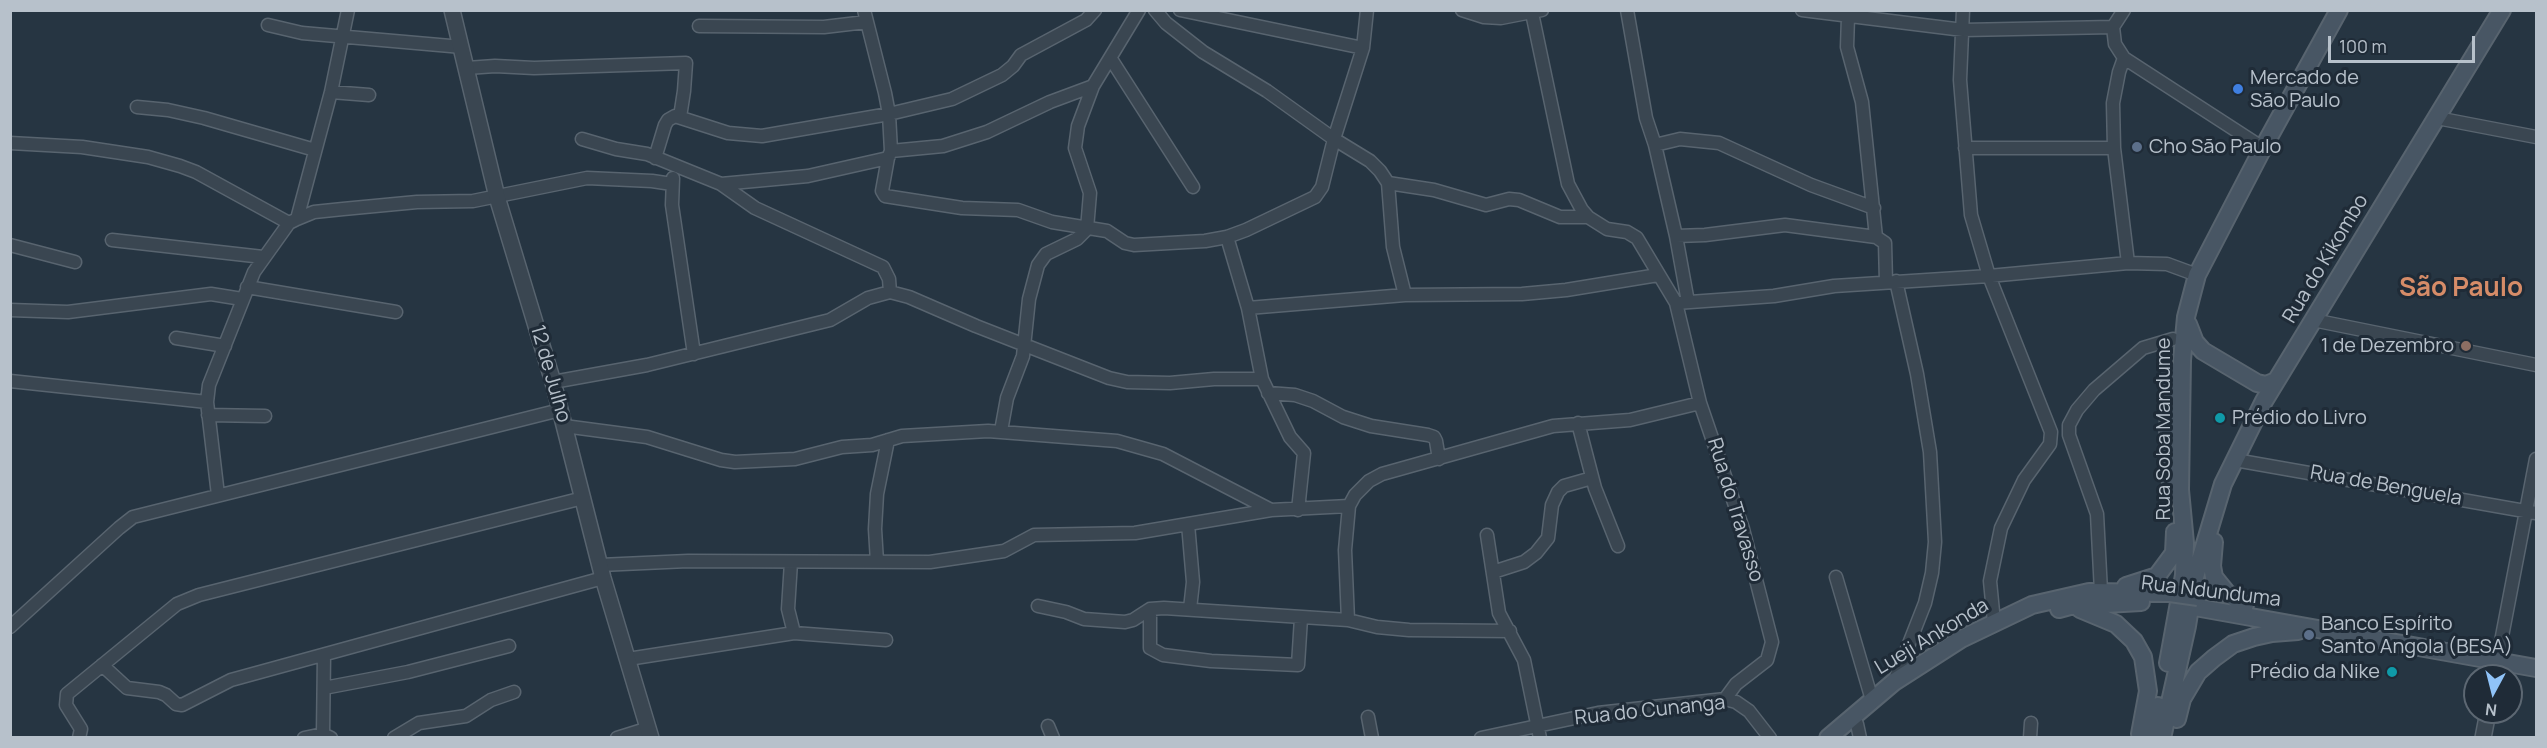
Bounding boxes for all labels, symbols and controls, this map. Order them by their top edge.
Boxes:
scale bar [2331,24,2478,62]
text: 100 m [2339,34,2387,58]
place label: Mercado de São Paulo [2250,66,2359,113]
marker: Mercado de São Paulo [2231,82,2245,96]
place label: Cho São Paulo [2149,135,2281,159]
marker: Cho São Paulo [2130,140,2144,154]
street label: Rua do Kikombo [2278,190,2374,328]
district label: São Paulo [2399,273,2523,305]
street label: 12 de Julho [525,322,575,426]
place label: 1 de Dezembro [2321,334,2454,358]
street label: Rua Soba Mandume [2152,338,2176,520]
marker: 1 de Dezembro [2459,339,2473,353]
place label: Prédio do Livro [2232,406,2367,430]
marker: Prédio do Livro [2213,411,2227,425]
street label: Rua do Travasso [1702,435,1768,585]
street label: Rua de Benguela [2308,461,2464,511]
street label: Rua Ndunduma [2140,572,2282,612]
street label: Lueji Ankonda [1871,594,1993,680]
place label: Banco Espírito Santo Angola (BESA) [2321,612,2513,659]
marker: Banco Espírito Santo Angola (BESA) [2302,628,2316,642]
place label: Prédio da Nike [2250,660,2380,684]
north arrow [2463,664,2523,724]
marker: Prédio da Nike [2385,665,2399,679]
street label: Rua do Cunanga [1574,691,1726,731]
text: N [2484,698,2498,721]

